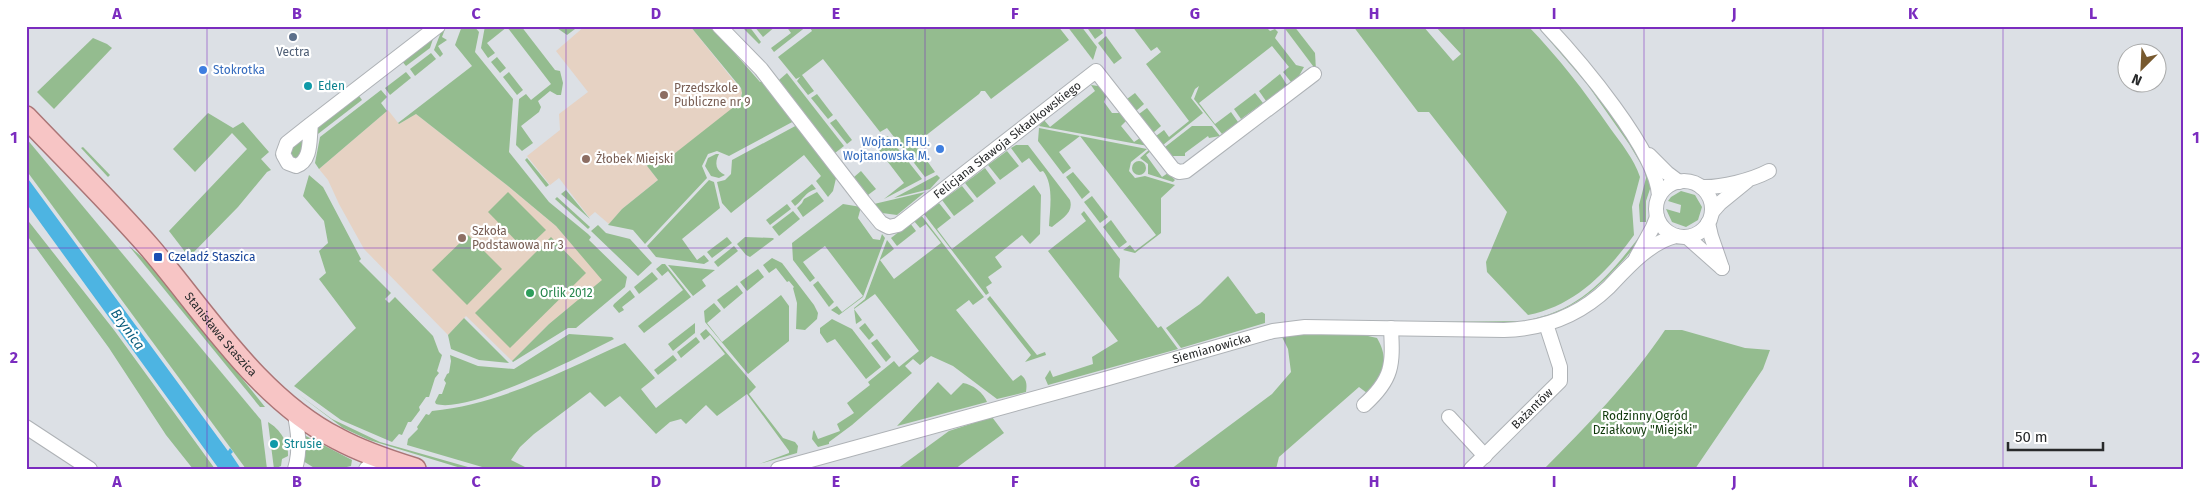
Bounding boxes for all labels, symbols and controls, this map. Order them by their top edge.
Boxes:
text: A [111,4,122,23]
text: B [292,4,302,23]
text: C [471,4,481,23]
text: D [651,4,661,23]
text: E [832,4,840,23]
text: F [1011,4,1019,23]
text: G [1190,4,1200,23]
text: H [1369,4,1379,23]
text: I [1552,4,1556,23]
text: J [1730,4,1737,23]
text: K [1908,4,1919,23]
text: L [2089,4,2097,23]
marker: Vectra [287,31,299,43]
north arrow [2118,42,2168,92]
place label: Vectra [276,45,310,59]
place label: Stokrotka [213,63,265,77]
marker: Stokrotka [197,64,209,76]
text: N [2129,70,2145,89]
street label: Felicjana Sławoja Składkowskiego [931,78,1084,202]
place label: Eden [318,79,345,93]
marker: Eden [302,80,314,92]
place label: Przedszkole Publiczne nr 9 [674,81,751,109]
marker: Przedszkole Publiczne nr 9 [658,89,670,101]
text: 1 [10,128,18,147]
text: 1 [2192,128,2200,147]
place label: Wojtan. FHU. Wojtanowska M. [843,135,930,163]
marker: Wojtan. FHU. Wojtanowska M. [934,143,946,155]
place label: Żłobek Miejski [596,151,673,166]
marker: Żłobek Miejski [580,153,592,165]
place label: Szkoła Podstawowa nr 3 [472,224,564,252]
marker: Szkoła Podstawowa nr 3 [456,232,468,244]
place label: Czeladź Staszica [168,250,256,264]
marker: Czeladź Staszica [152,251,164,263]
place label: Orlik 2012 [540,286,593,300]
marker: Orlik 2012 [524,287,536,299]
street label: Stanisława Staszica [182,289,260,379]
water label: Brynica [107,305,148,353]
street label: Siemianowicka [1171,331,1252,366]
text: 2 [10,348,18,367]
text: 2 [2192,348,2200,367]
street label: Bażantów [1509,385,1556,432]
park label: Rodzinny Ogród Działkowy "Miejski" [1593,409,1697,437]
scale bar [2008,420,2102,452]
text: 50 m [2015,428,2048,446]
place label: Strusie [284,437,322,451]
marker: Strusie [268,438,280,450]
text: A [111,472,122,491]
text: B [292,472,302,491]
text: C [471,472,481,491]
text: D [651,472,661,491]
text: E [832,472,840,491]
text: F [1011,472,1019,491]
text: G [1190,472,1200,491]
text: H [1369,472,1379,491]
text: I [1552,472,1556,491]
text: J [1730,472,1737,491]
text: K [1908,472,1919,491]
text: L [2089,472,2097,491]

